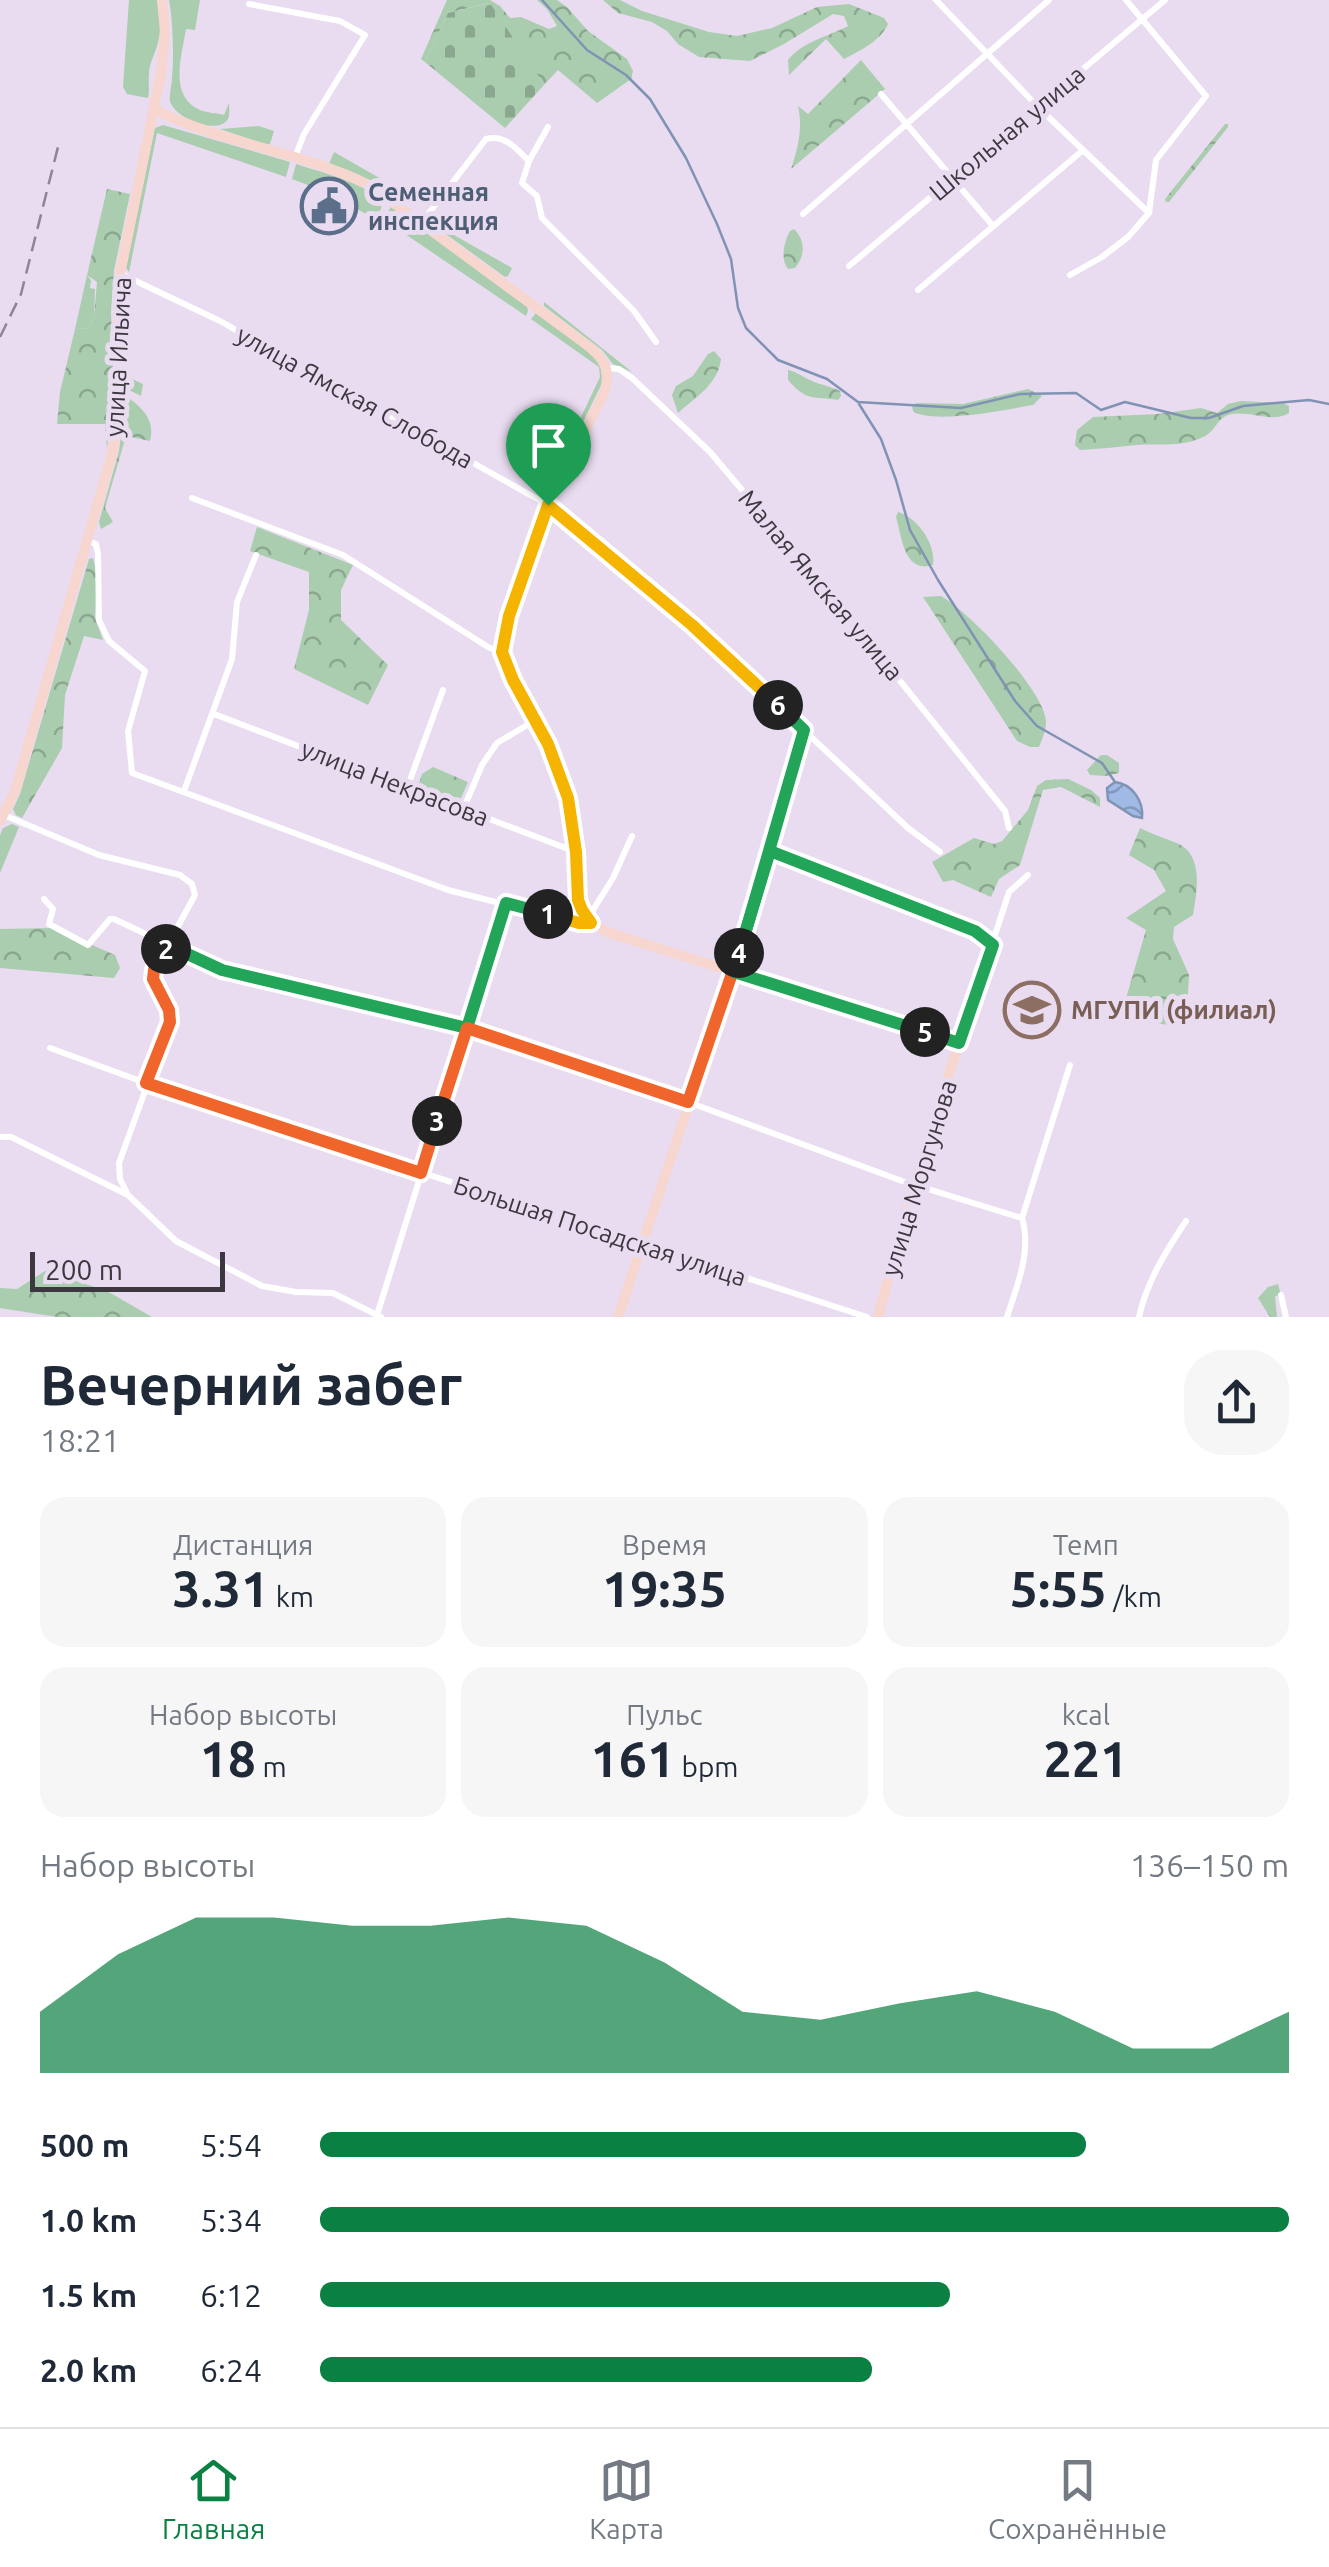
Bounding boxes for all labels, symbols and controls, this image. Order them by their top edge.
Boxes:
street label: Школьная улица [924,60,1090,206]
public building icon: Семенная инспекция [299,176,359,236]
place label: Семенная инспекция [368,178,499,235]
street label: улица Ильича [100,276,136,438]
street label: улица Ямская Слобода [232,320,478,474]
pin [506,403,591,506]
icon: arrive [521,418,576,473]
street label: Малая Ямская улица [733,484,909,686]
pin: 6 [753,680,803,730]
text: 6 [770,689,786,720]
street label: улица Некрасова [297,734,493,832]
pin: 1 [523,889,573,939]
text: 1 [540,898,556,929]
pin: 2 [141,924,191,974]
pin: 4 [714,928,764,978]
text: 2 [158,933,174,964]
text: 4 [731,937,747,968]
school or university icon: МГУПИ (филиал) [1002,980,1062,1040]
place label: МГУПИ (филиал) [1071,996,1277,1024]
pin: 5 [900,1007,950,1057]
text: 5 [917,1016,933,1047]
street label: улица Моргунова [876,1077,962,1279]
pin: 3 [412,1096,462,1146]
text: 3 [429,1105,445,1136]
street label: Большая Посадская улица [450,1170,750,1292]
scale bar [30,1247,225,1292]
text: 200 m [45,1254,123,1285]
button: share [1184,1350,1289,1455]
text: Вечерний забег [40,1354,462,1415]
text: 18:21 [40,1422,120,1458]
text: Дистанция [173,1529,313,1560]
text: Время [622,1529,707,1560]
text: Темп [1053,1529,1119,1560]
text: 3.31 [172,1560,269,1616]
text: 19:35 [602,1560,727,1616]
text: 5:55 [1010,1560,1107,1616]
text: km [269,1581,314,1612]
text: /km [1107,1581,1162,1612]
text: Набор высоты [149,1699,337,1730]
text: Пульс [626,1699,703,1730]
text: kcal [1062,1699,1110,1730]
text: 18 [200,1730,256,1786]
text: 161 [591,1730,675,1786]
text: 221 [1044,1730,1128,1786]
text: m [256,1751,287,1782]
text: bpm [675,1751,738,1782]
text: Набор высоты [40,1847,255,1883]
text: 136–150 m [1130,1847,1289,1883]
text: 500 m [40,2127,129,2163]
text: 5:54 [200,2127,262,2163]
text: 1.0 km [40,2202,137,2238]
text: 5:34 [200,2202,262,2238]
text: 1.5 km [40,2277,137,2313]
text: 6:12 [200,2277,262,2313]
text: 2.0 km [40,2352,137,2388]
text: 6:24 [200,2352,262,2388]
tab: Главная [162,2453,265,2544]
tab: Карта [589,2453,664,2544]
tab: Сохранённые [988,2453,1167,2544]

